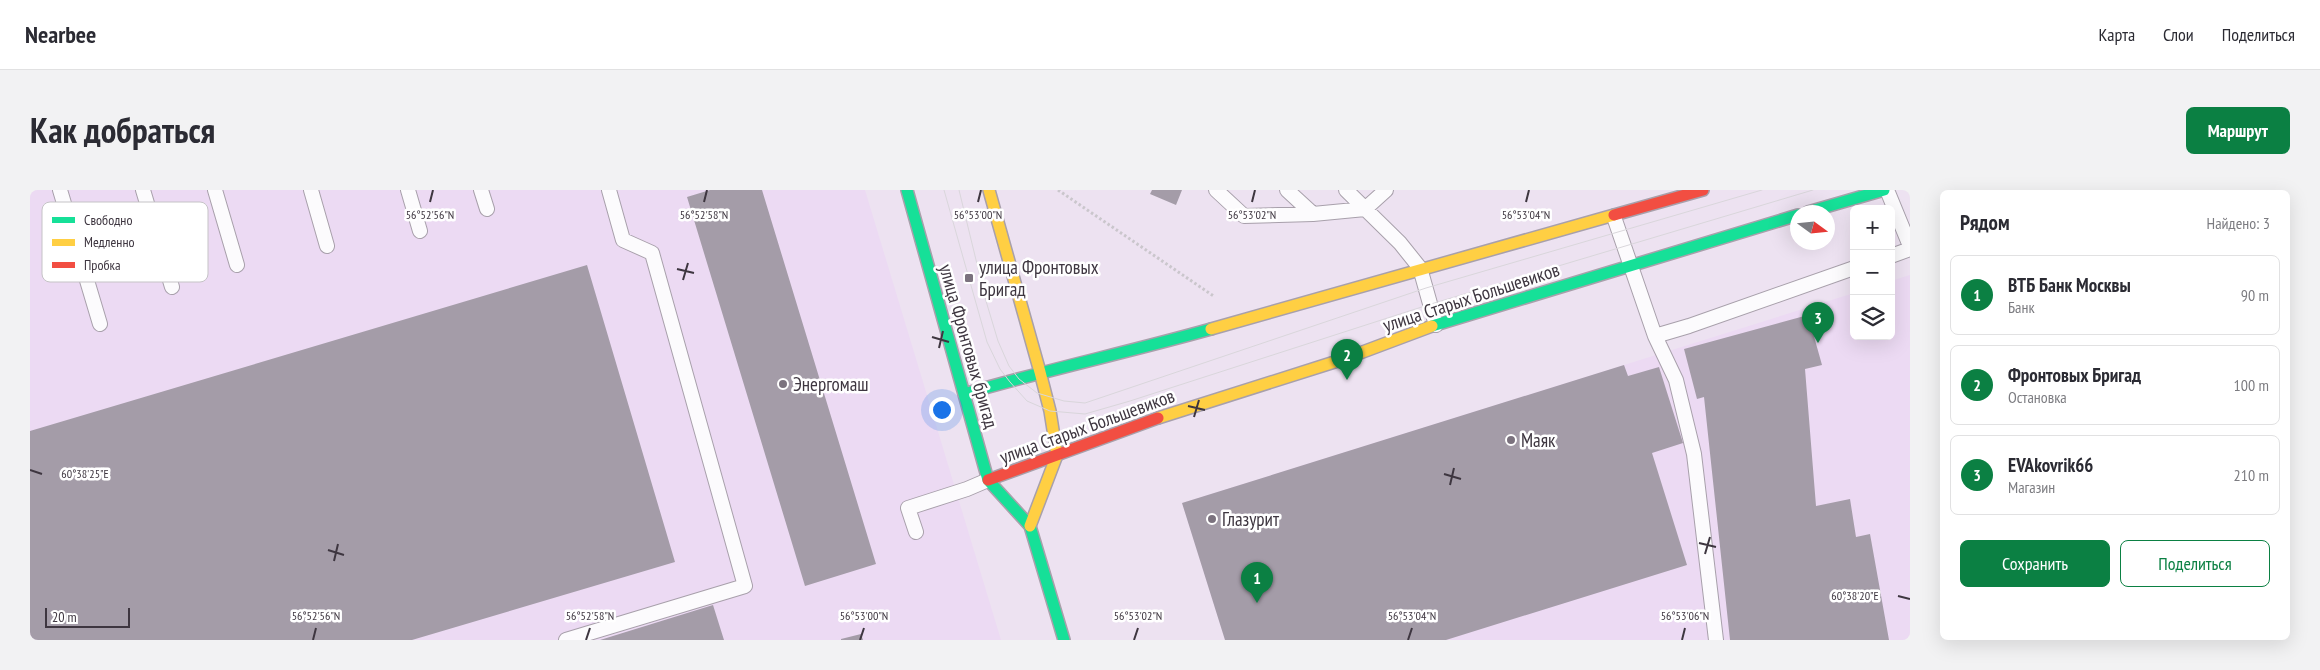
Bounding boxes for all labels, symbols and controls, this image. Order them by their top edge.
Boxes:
text: Nearbee [25,19,96,50]
text: Карта [2098,23,2135,46]
text: Слои [2163,23,2194,46]
text: Поделиться [2222,23,2295,46]
text: Как добраться [30,107,215,153]
button: Маршрут [2186,107,2290,154]
legend [42,202,208,282]
north arrow [1790,205,1835,250]
map controls [1850,205,1895,340]
button: + [1850,205,1895,250]
text: 56°52'56"N [406,207,454,222]
text: 56°52'58"N [680,207,728,222]
text: 56°53'00"N [954,207,1002,222]
text: 56°53'02"N [1228,207,1276,222]
text: 56°53'04"N [1502,207,1550,222]
text: Рядом [1960,209,2010,236]
text: Свободно [84,211,132,229]
text: Найдено: 3 [2207,213,2270,233]
text: Медленно [84,233,135,251]
button: − [1850,250,1895,295]
place label: улица Фронтовых Бригад [979,255,1099,301]
text: Пробка [84,256,121,274]
street label: улица Старых Большевиков [1380,257,1562,337]
street label: улица Фронтовых бригад [934,261,1004,431]
marker: улица Фронтовых Бригад [963,272,975,284]
text: ВТБ Банк Москвы [2008,273,2131,297]
text: 1 [1973,285,1981,305]
text: 90 m [2241,285,2269,305]
button: layers [1850,295,1895,340]
text: Банк [2008,297,2035,317]
pin: 3 [1802,302,1834,343]
pin: 2 [1331,339,1363,380]
text: Фронтовых Бригад [2008,363,2141,387]
place label: Энергомаш [793,372,869,396]
text: 2 [1973,375,1981,395]
text: 100 m [2234,375,2269,395]
marker: Энергомаш [777,378,789,390]
street label: улица Старых Большевиков [996,383,1178,469]
text: Остановка [2008,387,2067,407]
your location [929,397,955,423]
place label: Маяк [1521,428,1556,452]
marker: Маяк [1505,434,1517,446]
text: EVAkovrik66 [2008,453,2093,477]
text: 3 [1973,465,1981,485]
text: 210 m [2234,465,2269,485]
text: 60°38'25"E [61,466,109,481]
text: Магазин [2008,477,2055,497]
place label: Глазурит [1222,507,1280,531]
marker: Глазурит [1206,513,1218,525]
button: Сохранить [1960,540,2110,587]
button: Поделиться [2120,540,2270,587]
pin: 1 [1241,562,1273,603]
text: 60°38'20"E [1831,588,1879,603]
scale bar [45,605,130,628]
text: 20 m [52,608,77,626]
text: 56°52'56"N [292,608,340,623]
text: 56°52'58"N [566,608,614,623]
text: 56°53'00"N [840,608,888,623]
text: 56°53'02"N [1114,608,1162,623]
text: 56°53'04"N [1388,608,1436,623]
text: 56°53'06"N [1661,608,1709,623]

